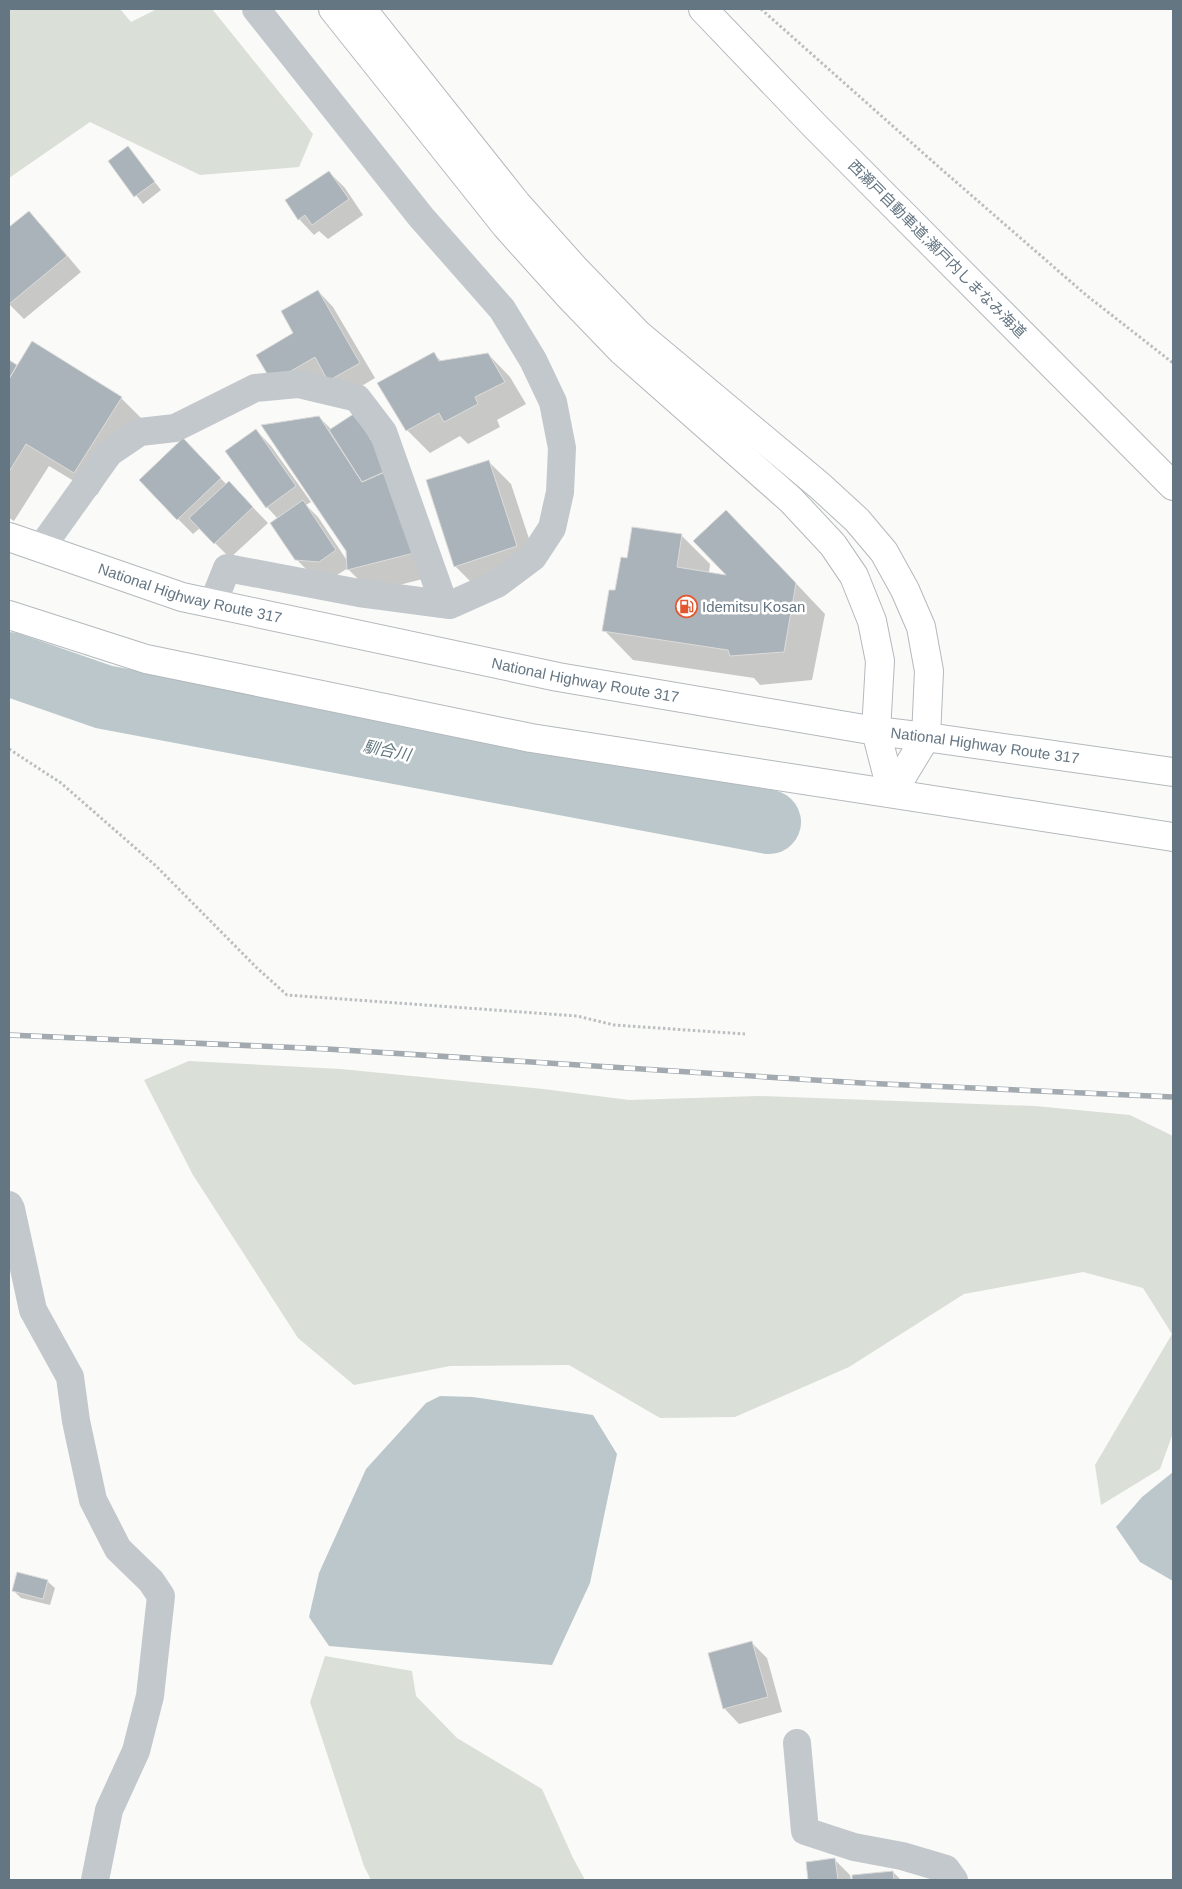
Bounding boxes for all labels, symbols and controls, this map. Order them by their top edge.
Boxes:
street label: 西瀬戸自動車道;瀬戸内しまなみ海道 [845,156,1030,341]
street label: National Highway Route 317 [96,560,284,626]
fuel station icon: Idemitsu Kosan [674,595,698,619]
place label: Idemitsu Kosan [702,598,805,615]
street label: National Highway Route 317 [490,654,680,705]
street label: National Highway Route 317 [890,724,1080,767]
water label: 馴合川 [362,738,414,764]

